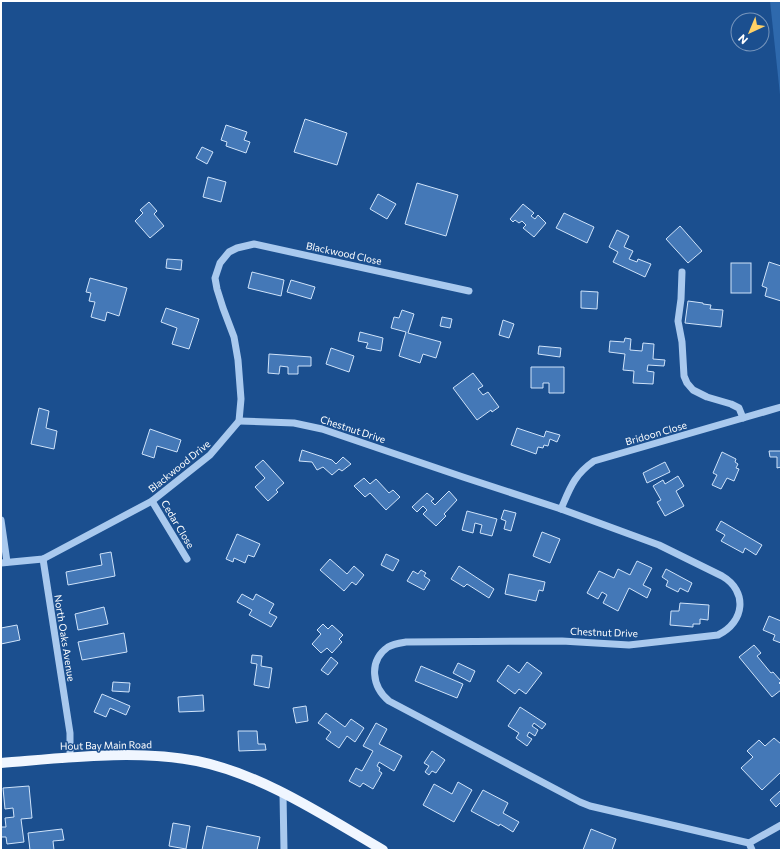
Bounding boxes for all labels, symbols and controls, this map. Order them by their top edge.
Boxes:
north arrow [730,12,770,52]
text: N [735,32,750,47]
street label: Blackwood Close [305,239,383,267]
street label: Chestnut Drive [319,413,387,445]
street label: Bridoon Close [624,418,688,448]
street label: Blackwood Drive [146,437,212,495]
street label: Cedar Close [159,498,197,550]
street label: North Oaks Avenue [52,594,78,682]
street label: Chestnut Drive [570,625,638,639]
street label: Hout Bay Main Road [60,738,152,752]

